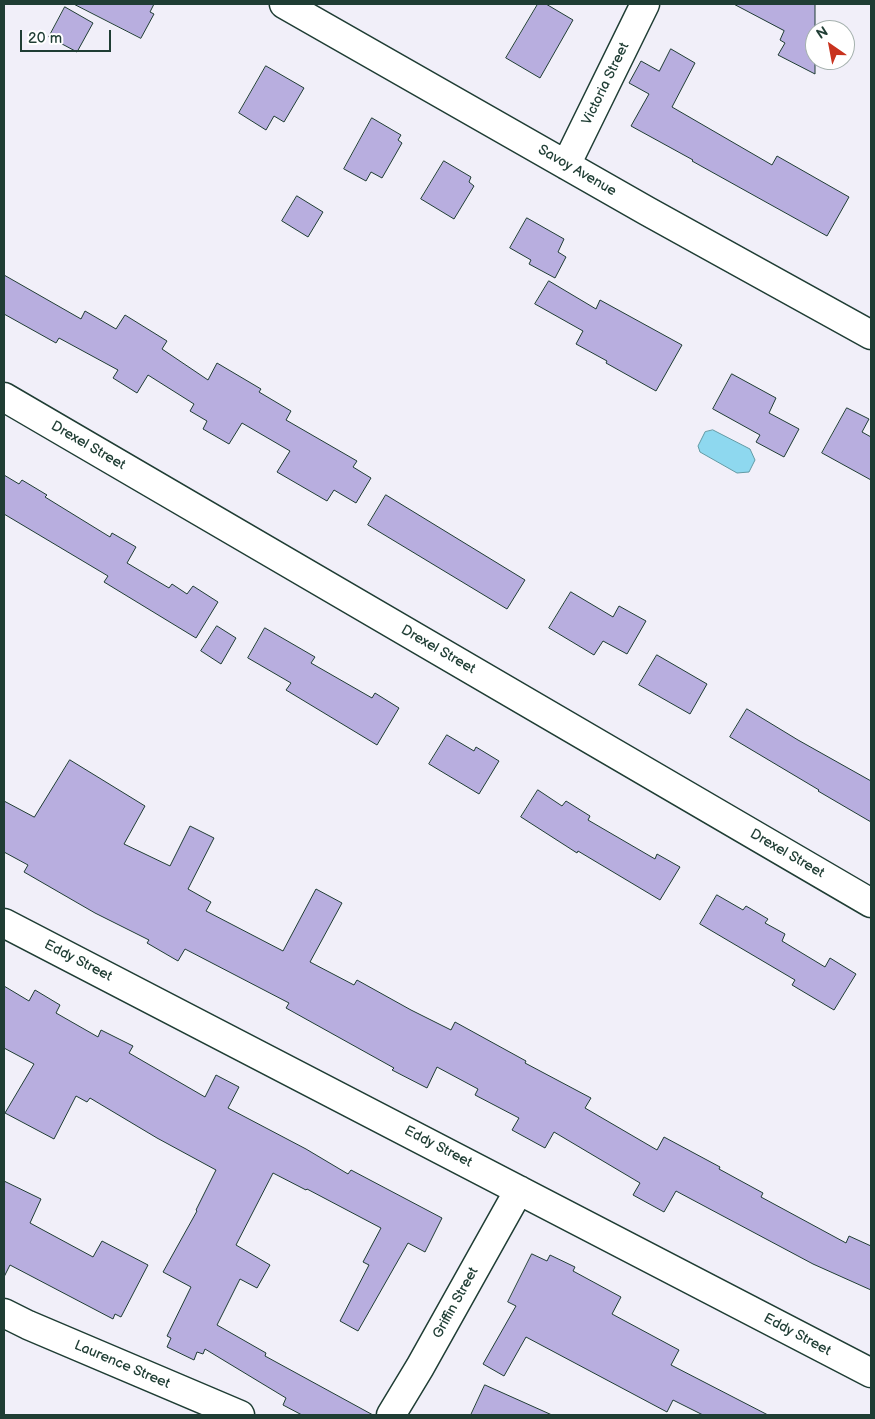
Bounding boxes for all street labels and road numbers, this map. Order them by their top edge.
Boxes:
street label: Victoria Street [579,40,633,128]
street label: Savoy Avenue [535,142,619,200]
street label: Drexel Street [48,418,128,474]
street label: Drexel Street [398,622,478,678]
street label: Drexel Street [747,826,827,882]
street label: Eddy Street [41,937,115,985]
street label: Eddy Street [401,1123,475,1171]
street label: Griffin Street [430,1264,482,1342]
street label: Eddy Street [760,1310,834,1360]
street label: Laurence Street [72,1337,172,1393]

